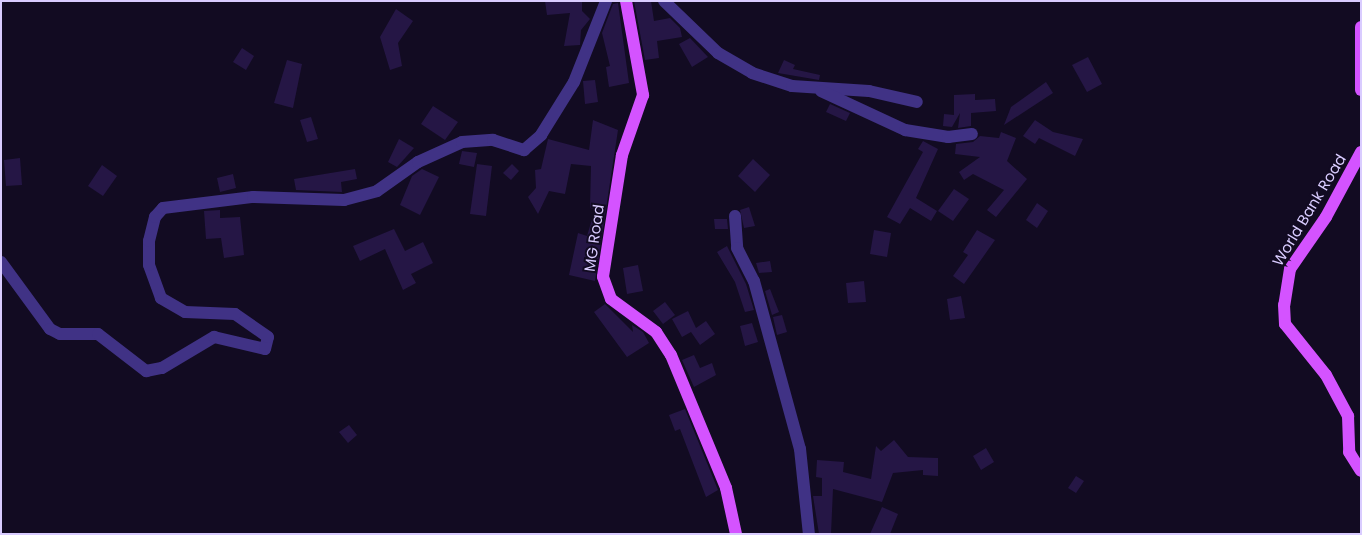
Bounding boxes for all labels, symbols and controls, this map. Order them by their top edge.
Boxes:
street label: World Bank Road [1268,151,1350,269]
street label: MG Road [580,203,608,273]

